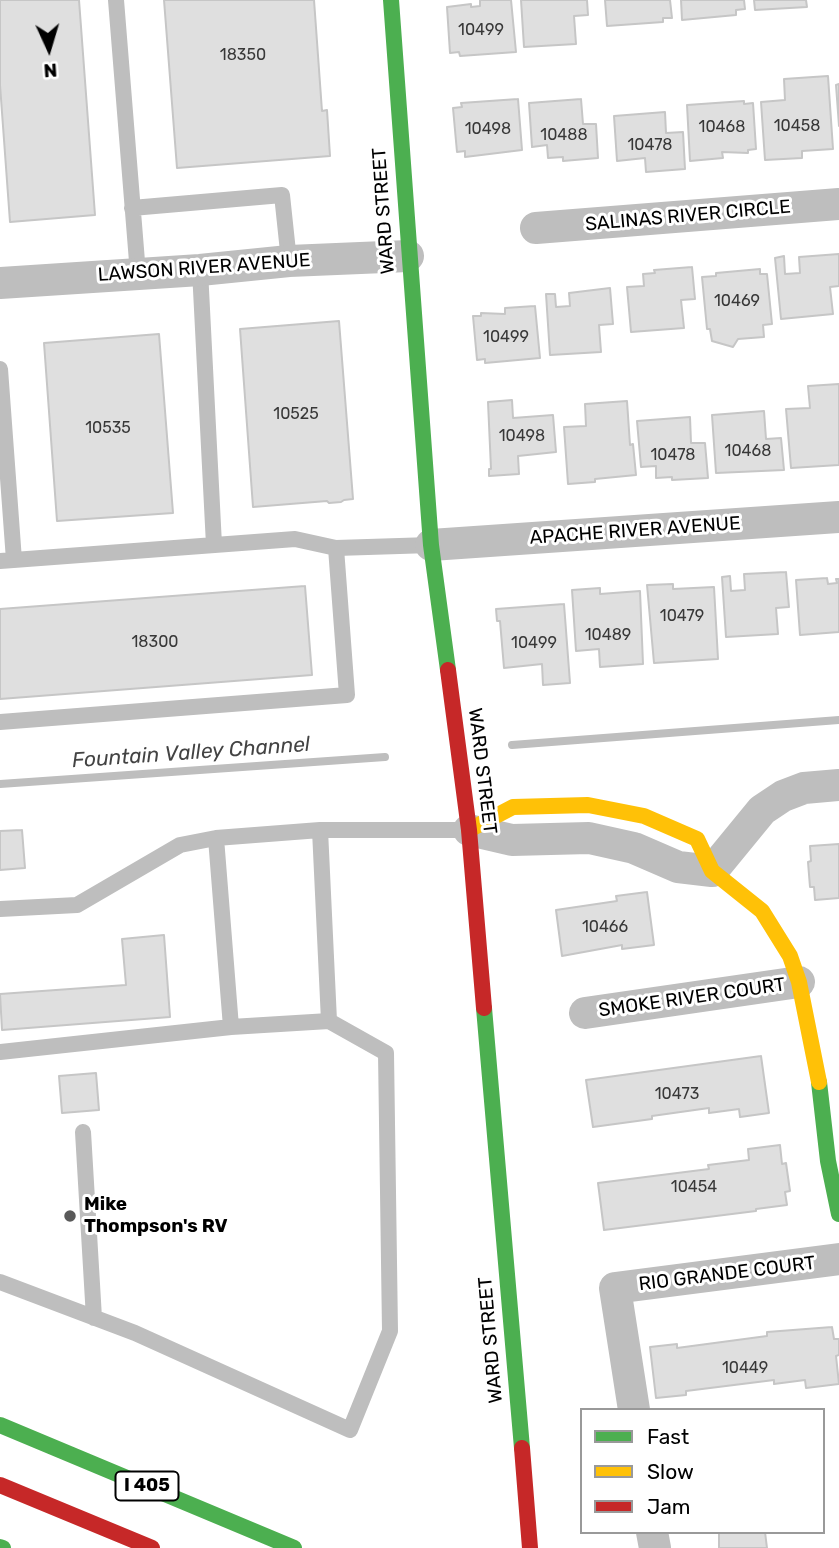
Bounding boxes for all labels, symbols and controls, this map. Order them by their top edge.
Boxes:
north arrow [14,14,84,84]
house number: 10499 [458,20,504,40]
house number: 18350 [220,45,266,65]
text: N [43,58,58,82]
house number: 10458 [774,116,820,136]
house number: 10468 [699,117,745,137]
house number: 10498 [465,119,511,139]
house number: 10488 [540,125,588,145]
house number: 10478 [627,135,673,155]
street label: WARD STREET [368,147,400,275]
street label: SALINAS RIVER CIRCLE [584,196,792,236]
street label: LAWSON RIVER AVENUE [97,249,311,287]
house number: 10469 [714,291,760,311]
house number: 10499 [483,327,529,347]
house number: 10525 [273,404,319,424]
house number: 10535 [85,418,131,438]
house number: 10498 [499,426,545,446]
house number: 10468 [725,441,771,461]
house number: 10478 [650,445,696,465]
street label: APACHE RIVER AVENUE [529,512,741,550]
house number: 10479 [660,606,704,626]
house number: 10489 [585,625,631,645]
house number: 18300 [132,632,178,652]
house number: 10499 [511,633,557,653]
street label: WARD STREET [463,707,501,835]
water label: Fountain Valley Channel [71,732,311,774]
house number: 10466 [582,917,628,937]
street label: SMOKE RIVER COURT [597,974,787,1022]
house number: 10473 [655,1084,699,1104]
house number: 10454 [671,1177,717,1197]
place label: Mike Thompson's RV [84,1194,228,1238]
marker: Mike Thompson's RV [62,1208,78,1224]
street label: RIO GRANDE COURT [637,1252,817,1296]
street label: WARD STREET [474,1276,508,1404]
house number: 10449 [722,1358,768,1378]
legend [580,1408,825,1534]
text: Fast [647,1424,689,1449]
text: Slow [647,1459,694,1484]
road number: I 405 [116,1471,178,1500]
text: Jam [647,1494,691,1519]

